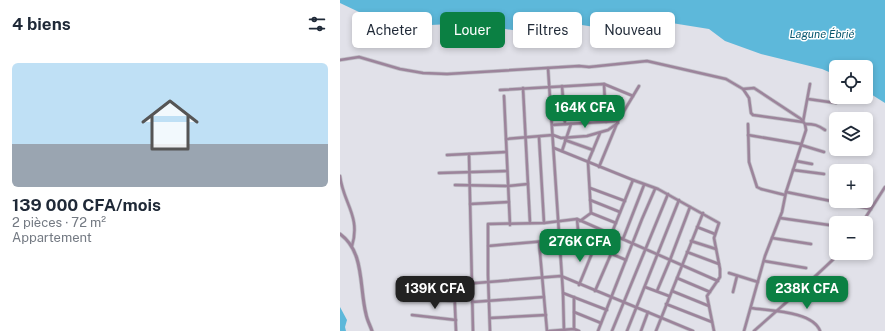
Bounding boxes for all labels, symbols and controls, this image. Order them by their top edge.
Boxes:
chip: Acheter [352,12,432,48]
chip: Louer [440,12,505,48]
chip: Filtres [513,12,582,48]
chip: Nouveau [590,12,675,48]
icon: filters [306,13,328,35]
text: 4 biens [12,14,71,34]
water label: Lagune Ébrié [790,27,854,40]
map controls [829,60,873,260]
button: locate [829,60,873,104]
icon: home [134,89,206,161]
pin: 164K CFA [544,95,626,129]
text: 164K CFA [555,100,615,115]
button: layers [829,112,873,156]
button: + [829,164,873,208]
text: 139 000 CFA/mois [12,195,161,215]
text: 2 pièces · 72 m² [12,215,106,230]
button: − [829,216,873,260]
pin: 276K CFA [539,229,621,263]
text: Appartement [12,230,92,245]
text: 276K CFA [549,234,612,249]
pin: 139K CFA [394,276,476,310]
pin: 238K CFA [766,276,848,310]
text: 139K CFA [405,281,465,296]
text: 238K CFA [775,281,839,296]

